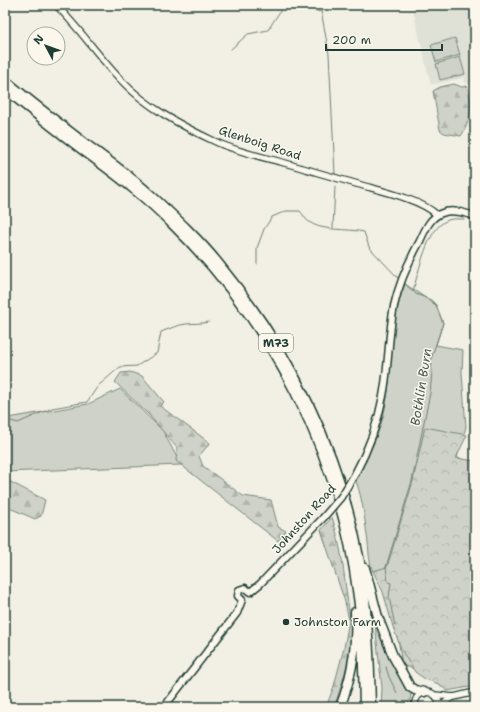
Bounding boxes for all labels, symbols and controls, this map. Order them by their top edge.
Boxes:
north arrow [26,26,66,66]
scale bar [326,26,442,52]
text: N [30,31,48,48]
text: 200 m [332,32,371,48]
street label: Glenboig Road [217,122,304,164]
road number: M73 [259,334,293,352]
water label: Bothlin Burn [407,347,436,427]
street label: Johnston Road [269,481,340,557]
place label: Johnston Farm [294,614,381,630]
marker: Johnston Farm [281,617,291,627]

